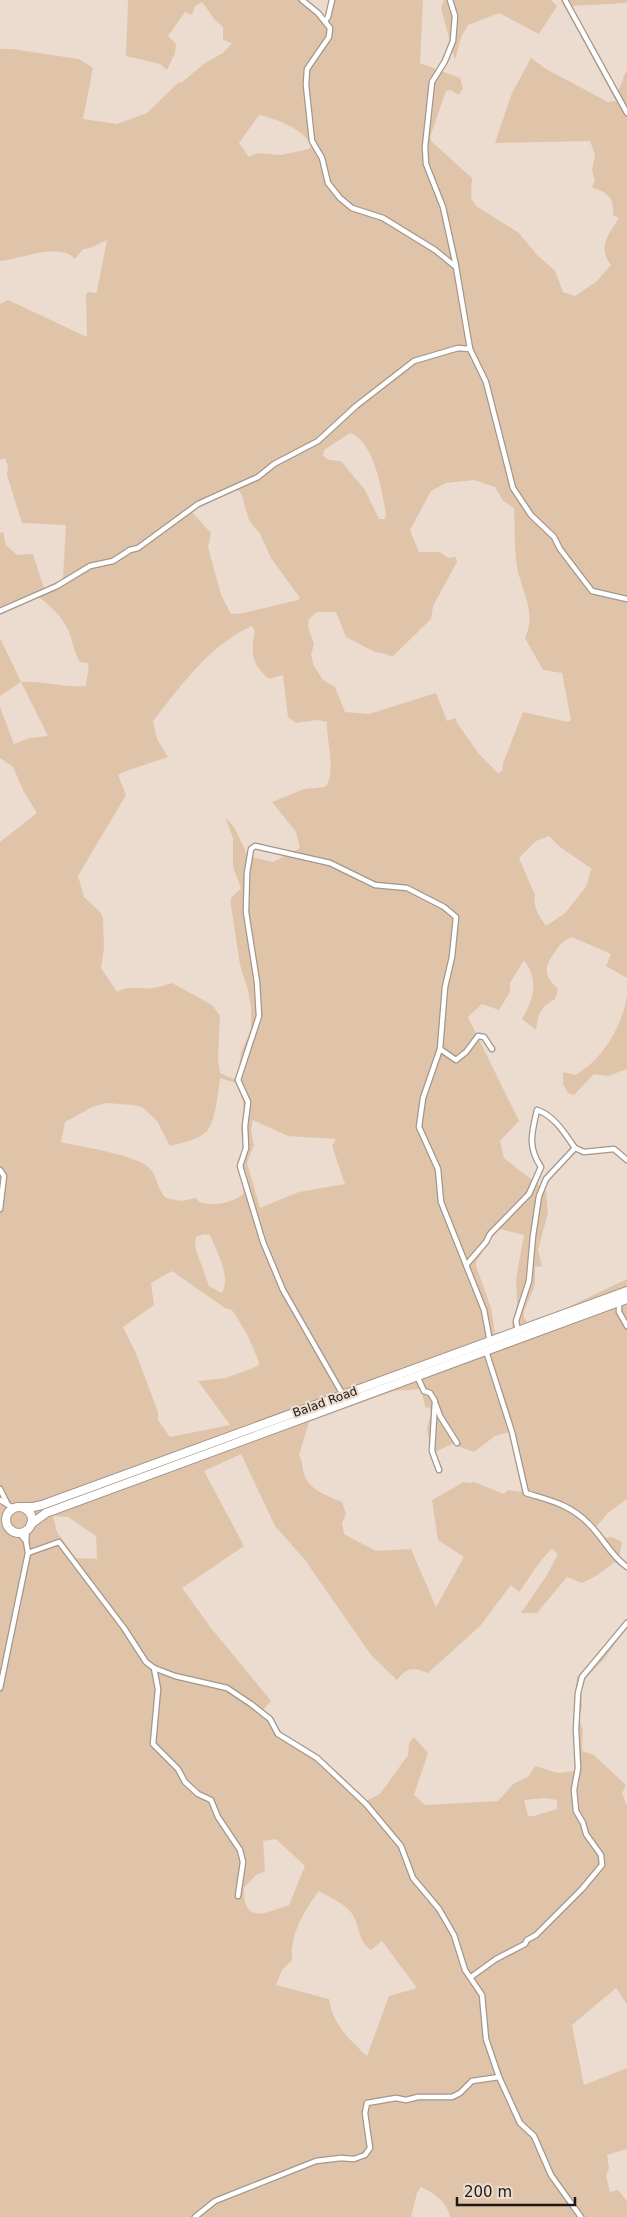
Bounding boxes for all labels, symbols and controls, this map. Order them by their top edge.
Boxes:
street label: Balad Road [291,1384,359,1420]
scale bar [457,2174,574,2206]
text: 200 m [464,2183,512,2201]

